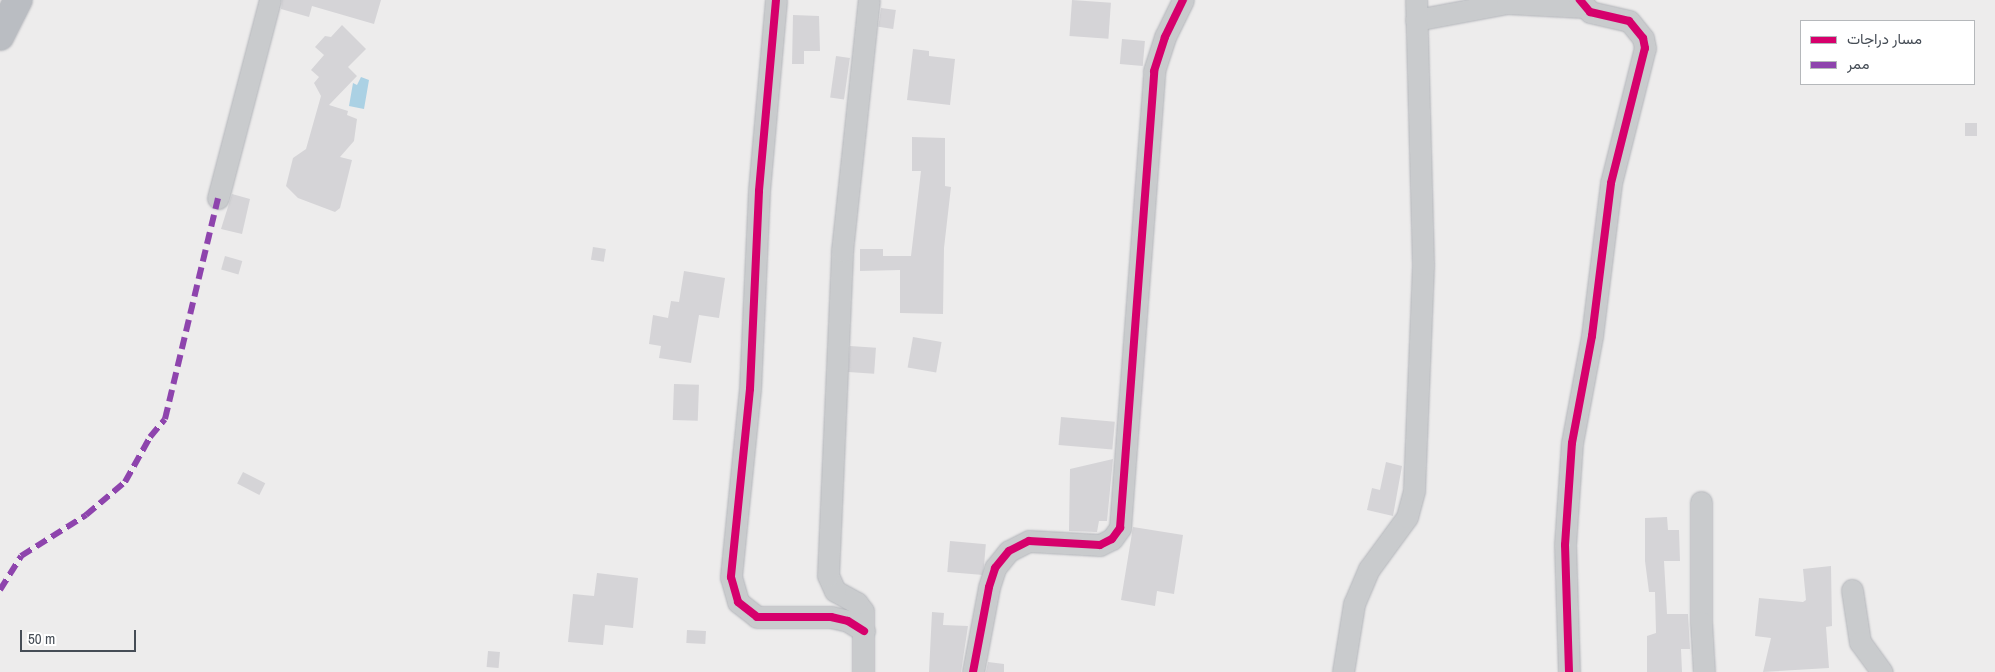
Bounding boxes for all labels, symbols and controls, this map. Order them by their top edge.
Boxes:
legend [1800,20,1975,85]
text: مسار دراجات [1847,28,1922,49]
text: ممر [1847,53,1869,74]
scale bar [22,620,139,652]
text: 50 m [28,628,55,649]

